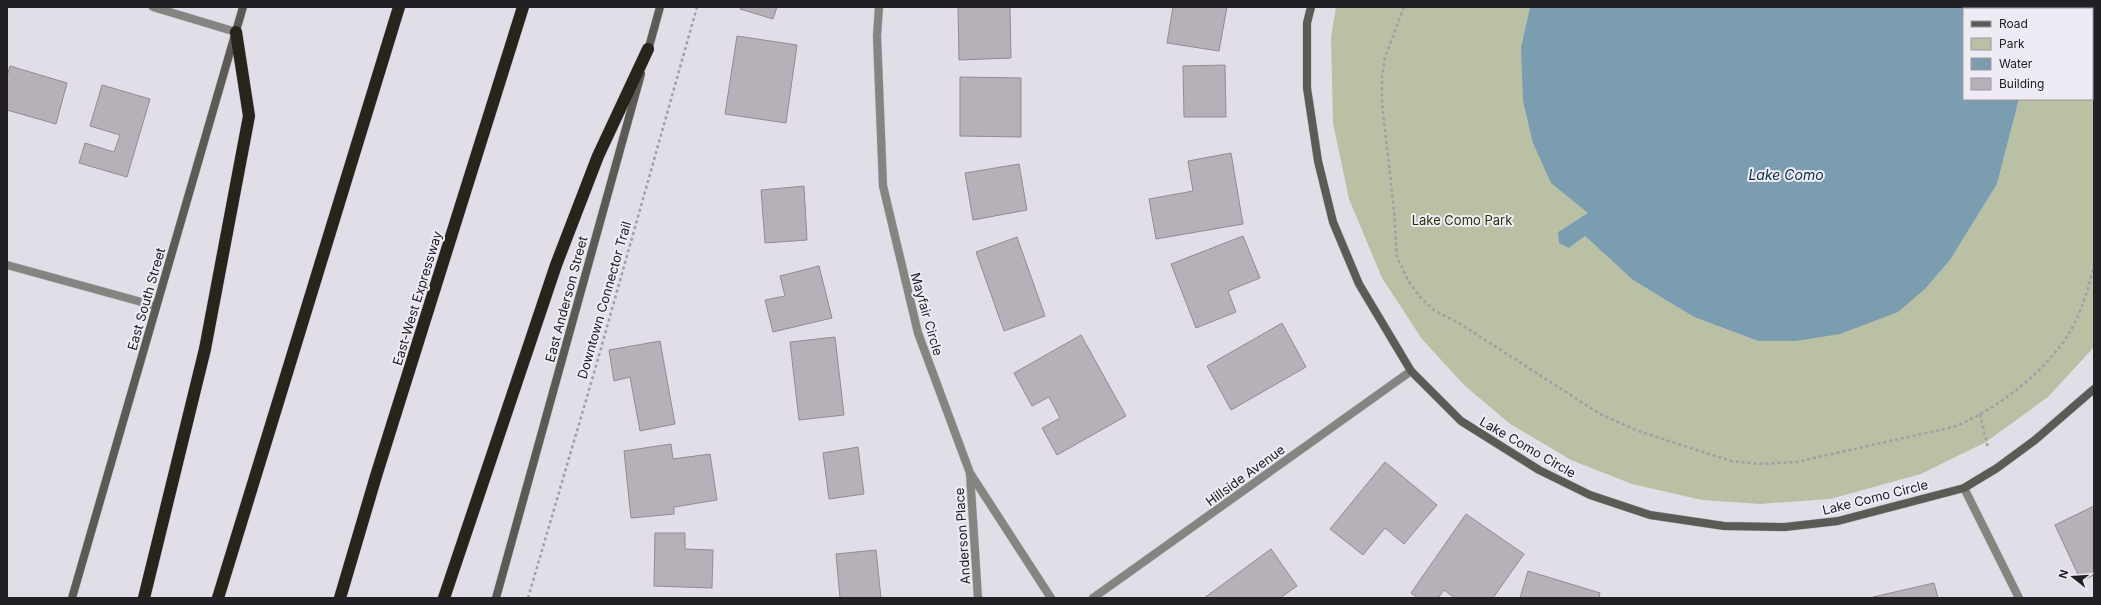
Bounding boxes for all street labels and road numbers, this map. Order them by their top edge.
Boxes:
street label: Downtown Connector Trail [574,219,634,381]
street label: East-West Expressway [389,229,445,367]
street label: East Anderson Street [541,234,591,364]
street label: East South Street [124,246,168,352]
street label: Mayfair Circle [908,271,946,357]
street label: Lake Como Circle [1477,413,1579,481]
street label: Hillside Avenue [1202,441,1288,509]
street label: Lake Como Circle [1821,476,1929,518]
street label: Anderson Place [951,487,973,585]

